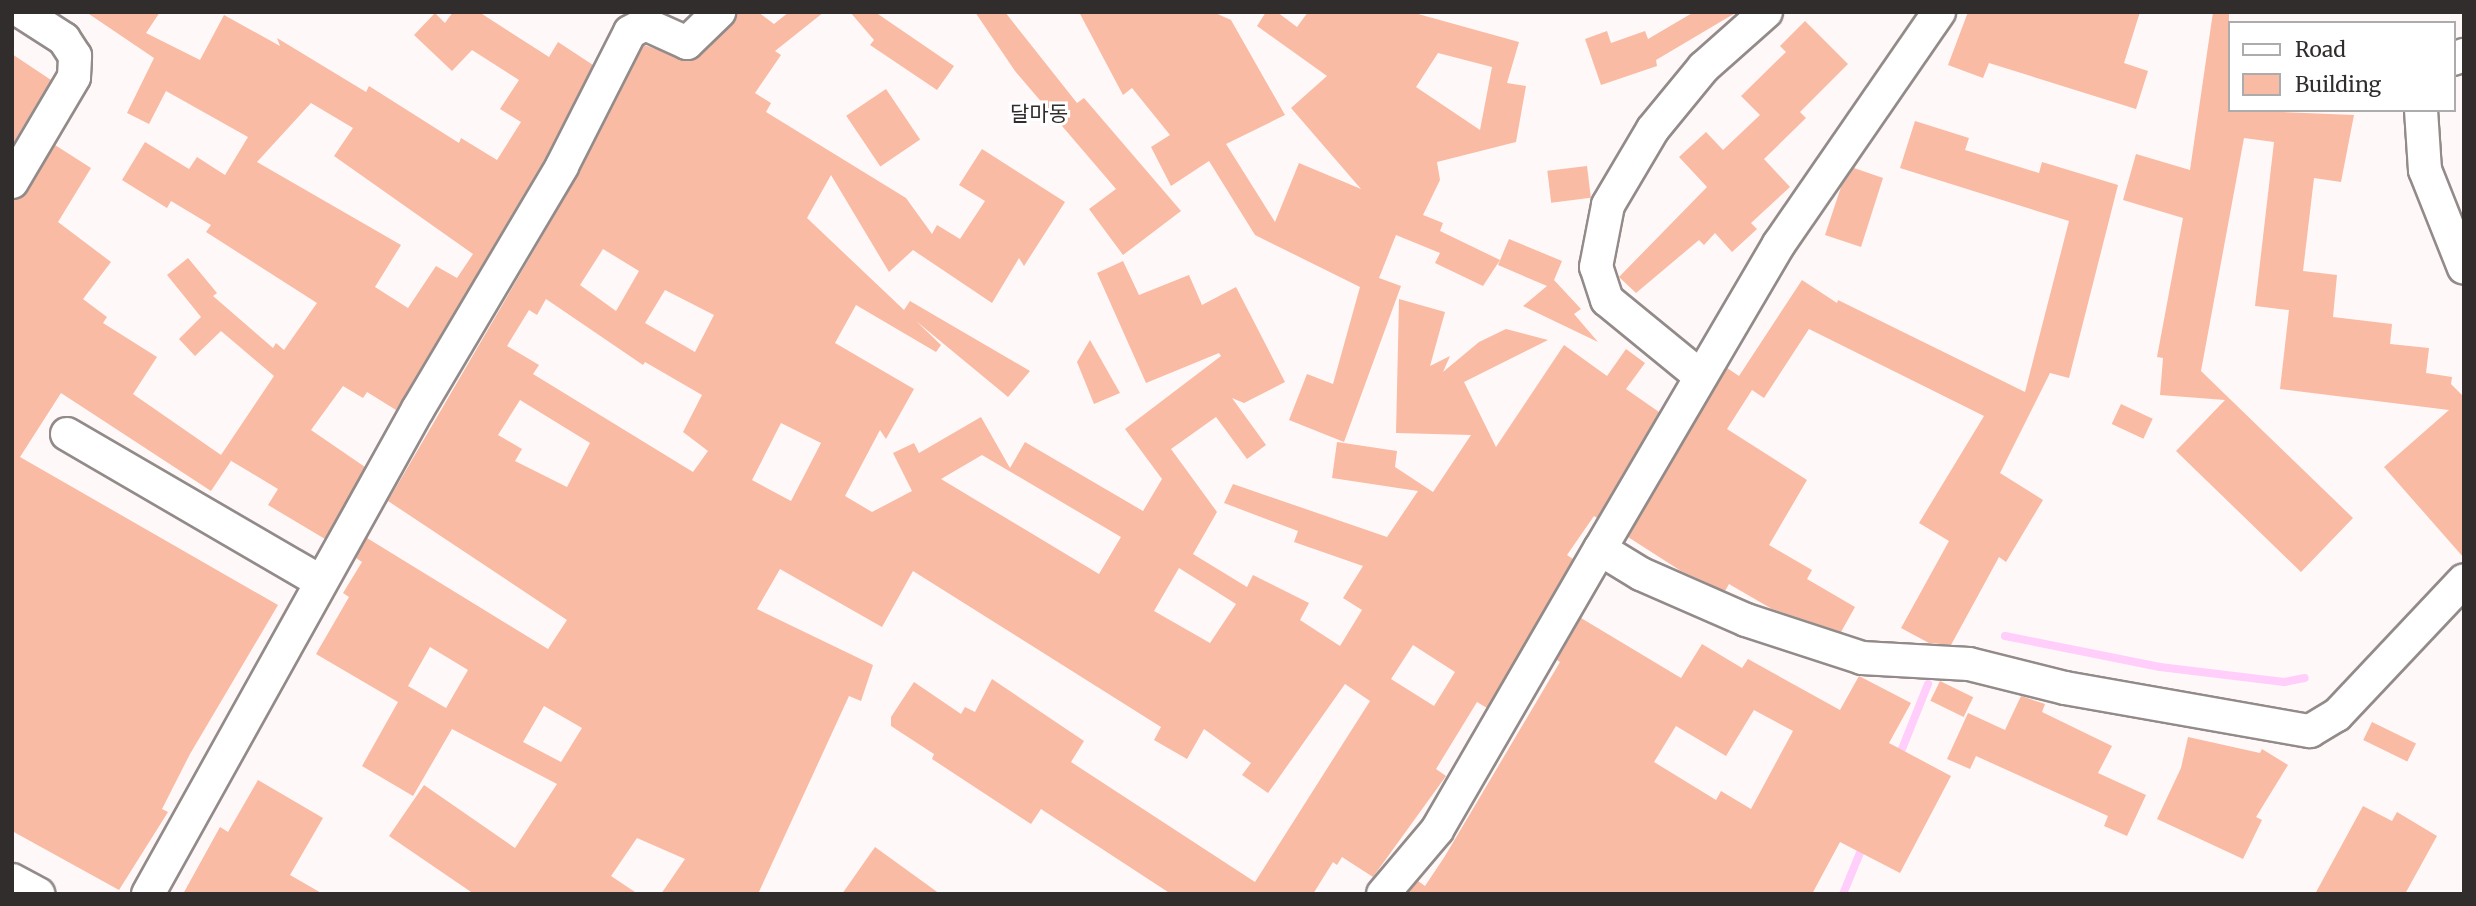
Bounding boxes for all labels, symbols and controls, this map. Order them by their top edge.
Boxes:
legend [2228,21,2455,112]
text: Road [2295,36,2346,63]
text: Building [2295,71,2381,98]
district label: 달마동 [1010,101,1068,127]

